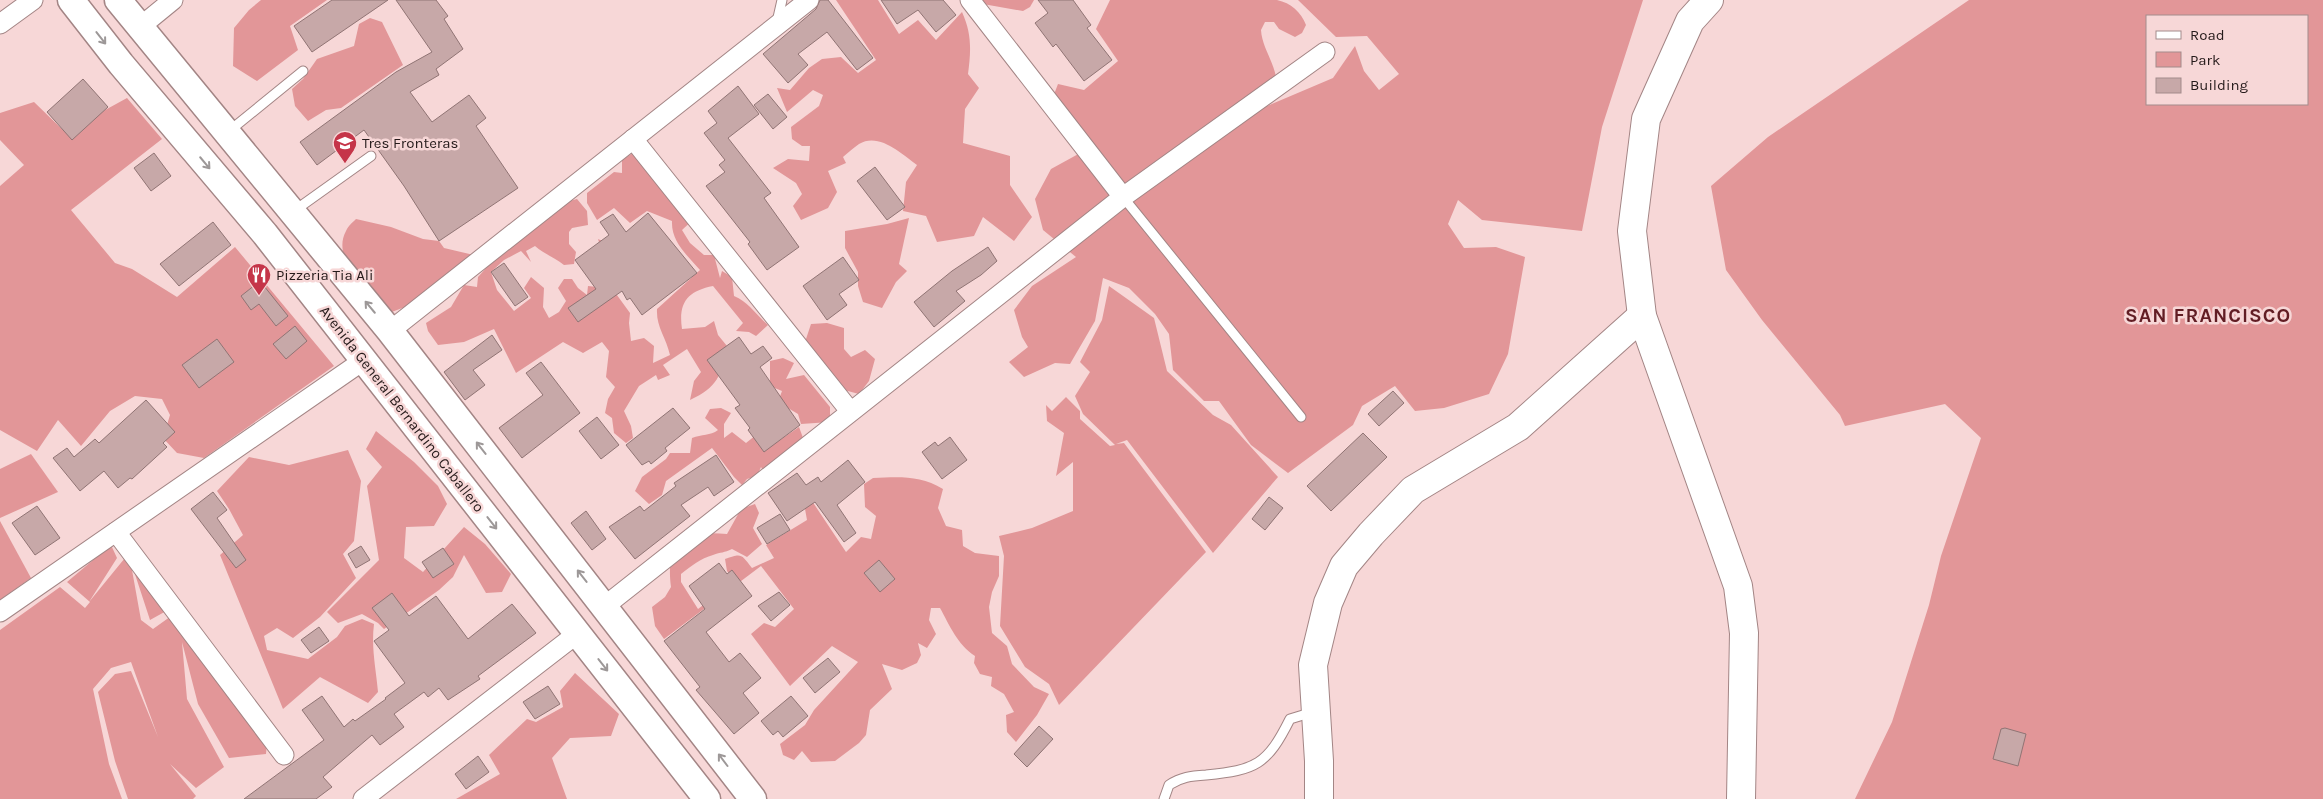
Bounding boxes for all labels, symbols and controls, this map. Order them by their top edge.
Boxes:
legend [2146,15,2308,105]
text: Road [2190,26,2225,44]
one-way arrow [96,31,107,44]
text: Park [2190,51,2220,69]
text: Building [2190,76,2248,94]
school or university icon: Tres Fronteras [332,130,358,164]
place label: Tres Fronteras [362,134,458,152]
one-way arrow [200,157,211,170]
restaurant icon: Pizzeria Tia Ali [246,262,272,296]
place label: Pizzeria Tia Ali [276,266,374,284]
one-way arrow [364,301,375,314]
street label: Avenida General Bernardino Caballero [316,302,488,516]
district label: SAN FRANCISCO [2125,304,2291,327]
one-way arrow [476,442,487,455]
one-way arrow [487,516,497,530]
one-way arrow [576,570,587,583]
one-way arrow [598,658,608,672]
one-way arrow [718,753,728,767]

